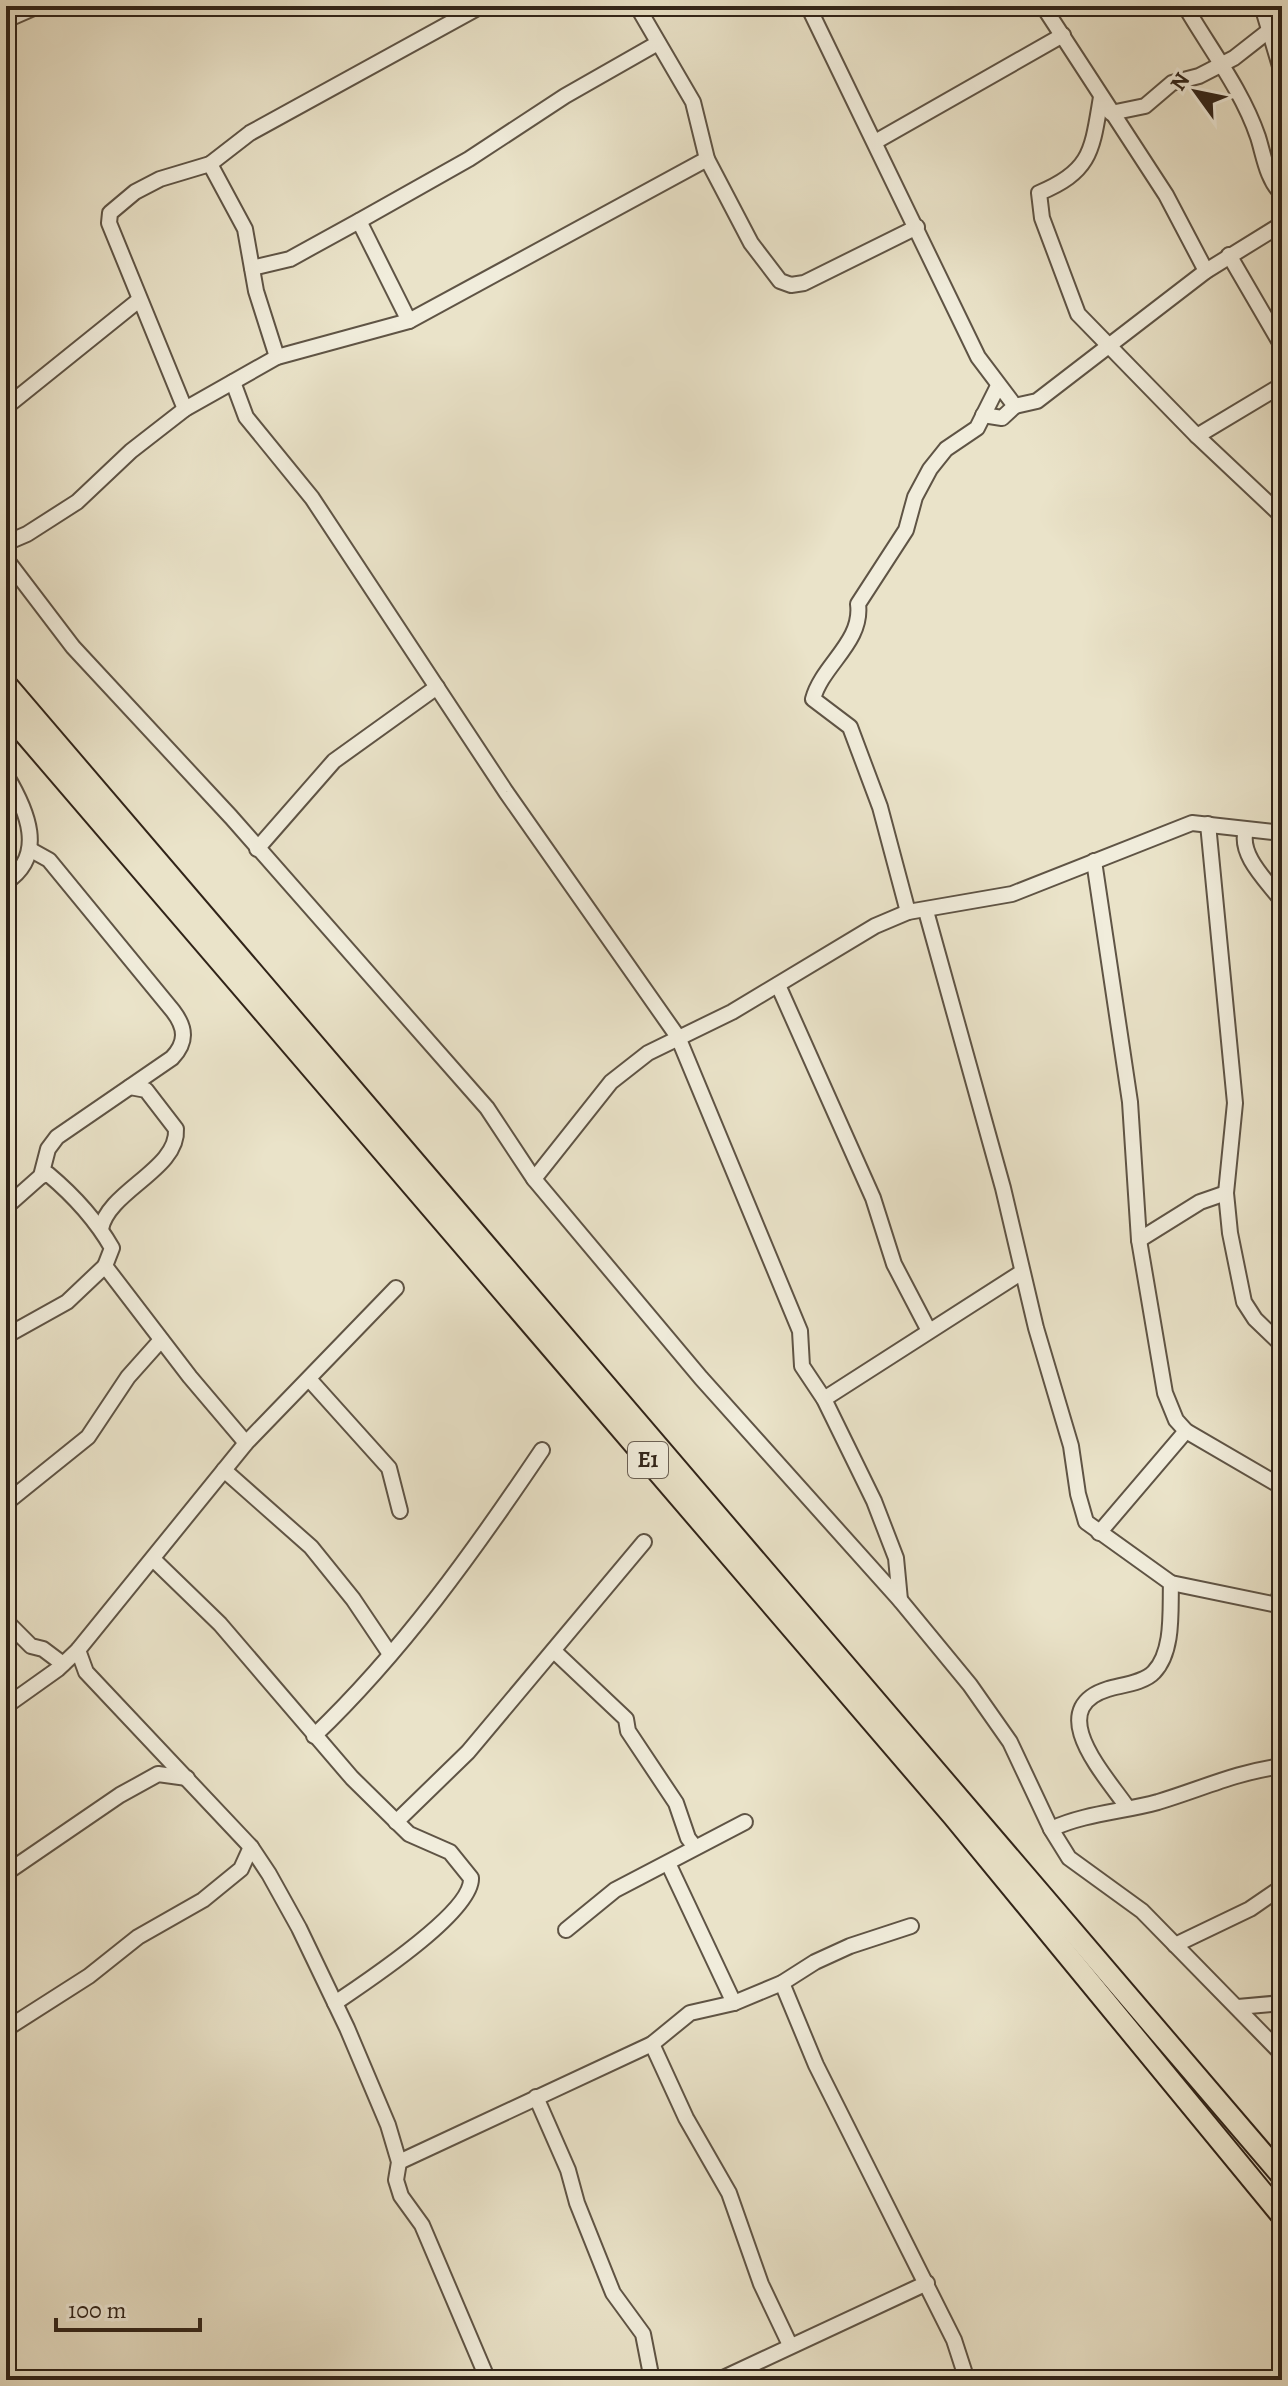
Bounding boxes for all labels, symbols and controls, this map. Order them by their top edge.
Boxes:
north arrow [1156,52,1236,132]
text: N [1163,67,1197,97]
road number: E1 [628,1442,668,1478]
scale bar [56,2282,200,2332]
text: 100 m [68,2294,127,2326]

